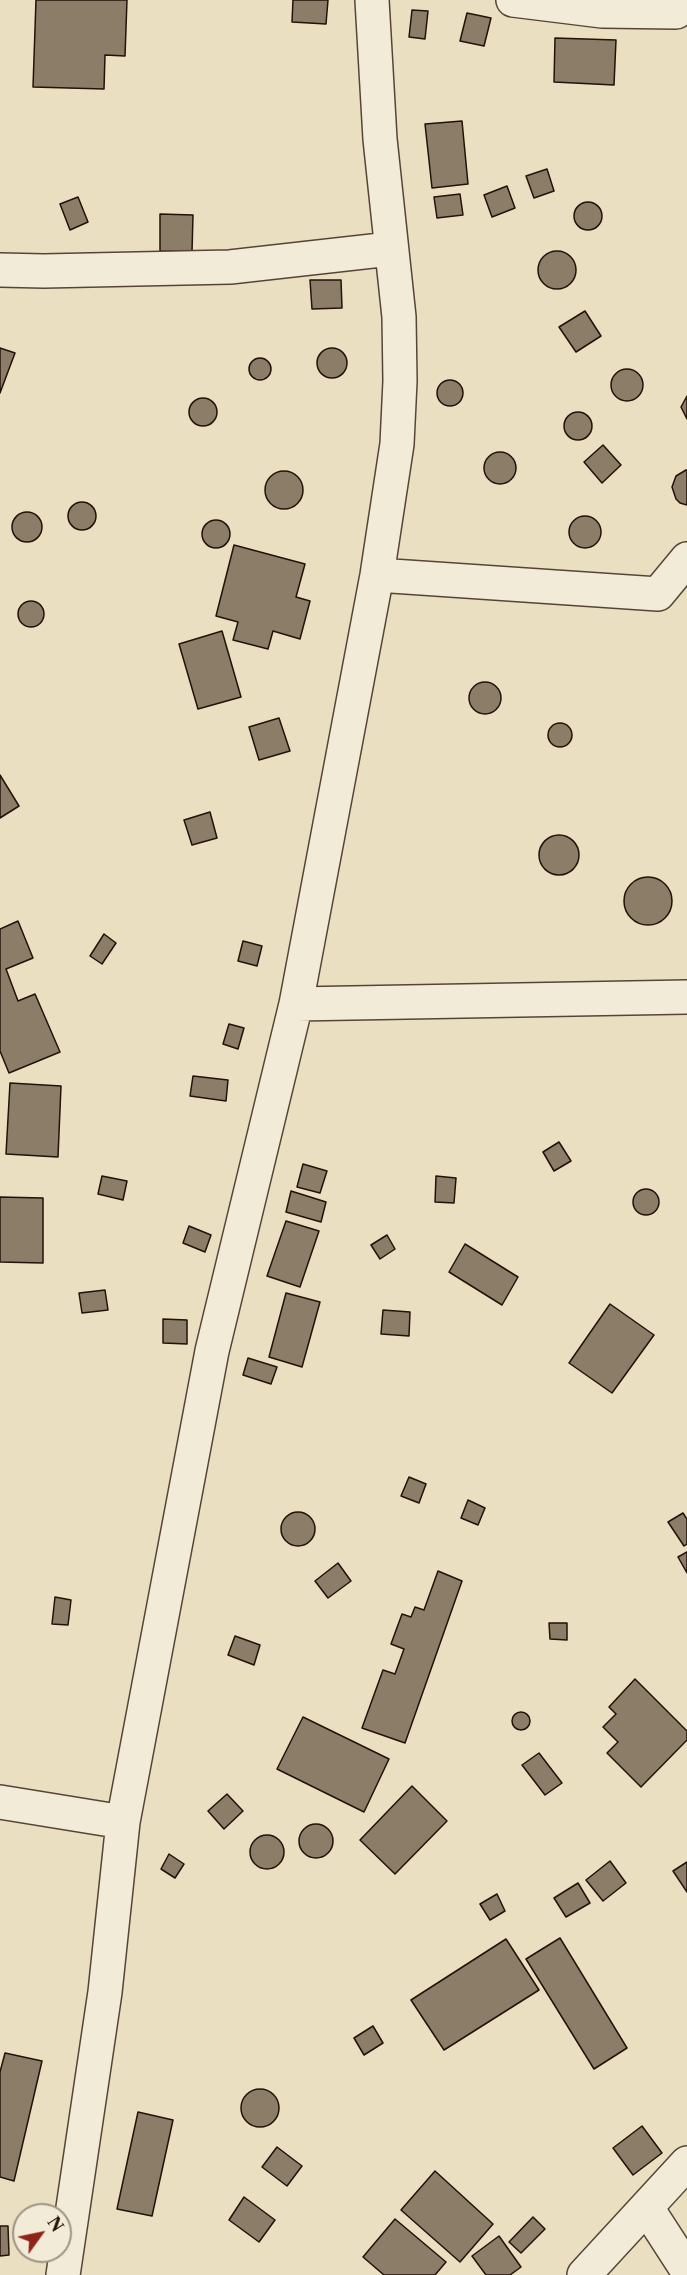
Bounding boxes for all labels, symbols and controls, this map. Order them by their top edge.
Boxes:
north arrow [12,2203,72,2263]
text: N [43,2213,68,2236]

